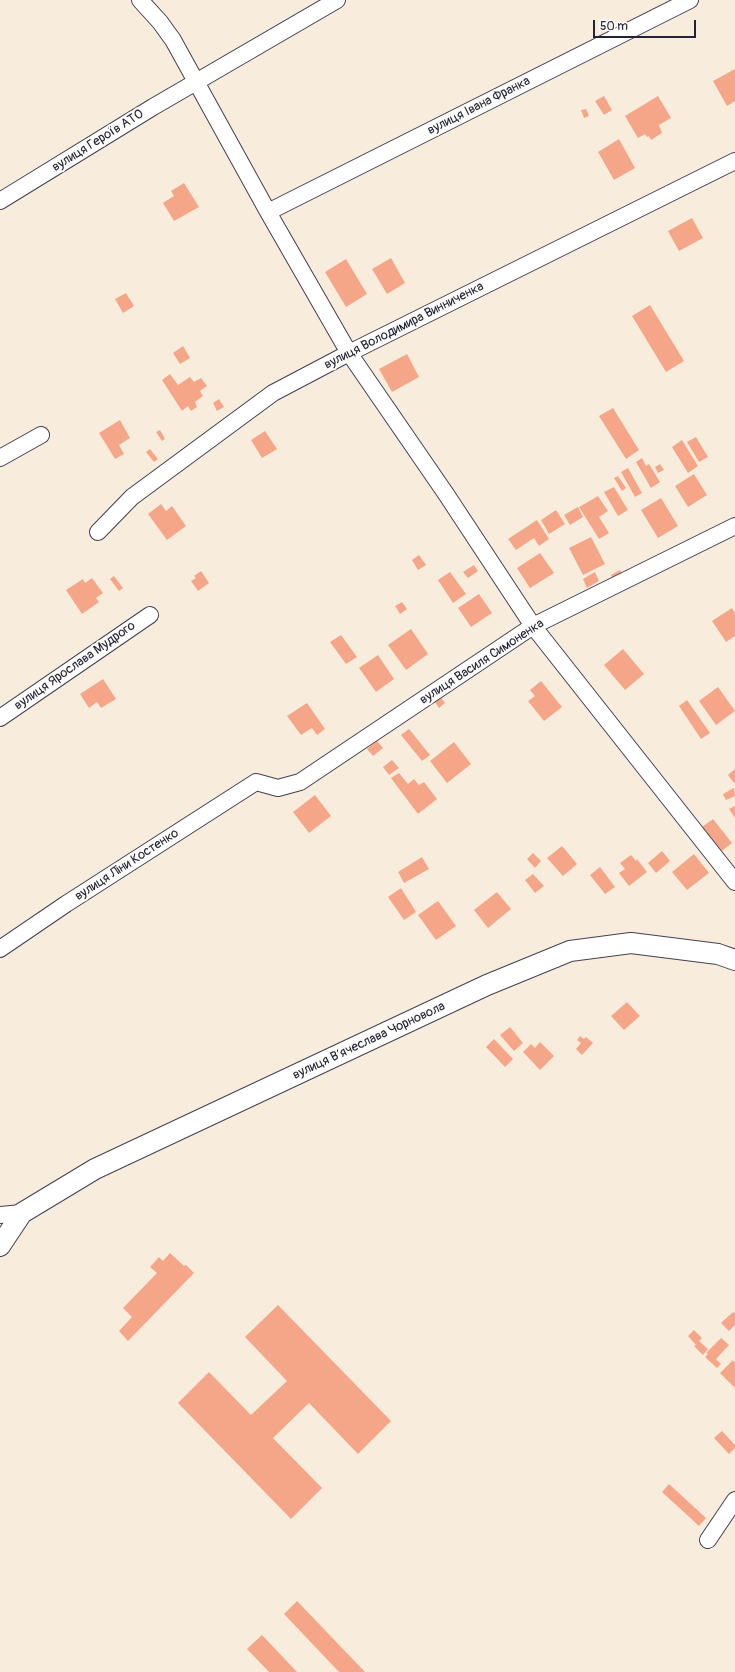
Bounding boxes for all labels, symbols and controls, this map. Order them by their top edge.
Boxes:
scale bar [595,12,698,38]
text: 50 m [600,19,628,34]
street label: вулиця Івана Франка [425,73,533,139]
street label: вулиця Героїв АТО [49,107,147,175]
street label: вулиця Володимира Винниченка [322,279,486,373]
street label: вулиця Василя Симоненка [417,616,547,708]
street label: вулиця Ярослава Мудрого [11,618,139,714]
street label: вулиця Ліни Костенко [72,826,182,904]
street label: вулиця Вʼячеслава Чорновола [290,999,448,1083]

